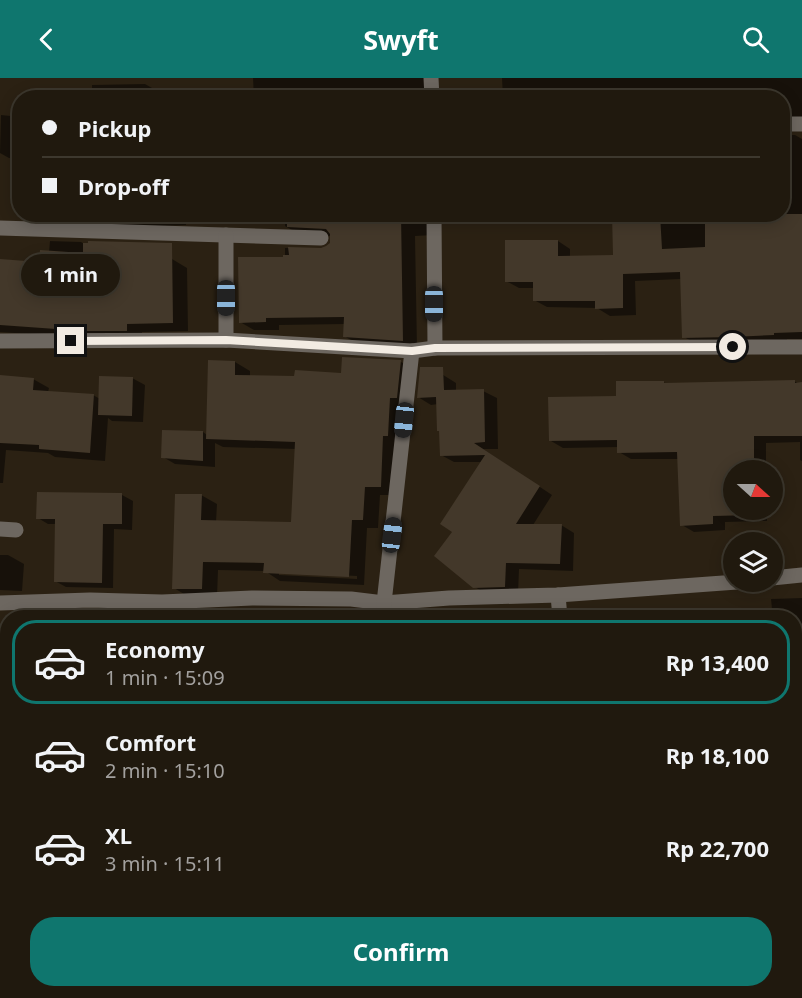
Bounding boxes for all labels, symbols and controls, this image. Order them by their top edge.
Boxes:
text: Swyft [363,21,439,58]
icon: back [30,23,63,56]
icon: search [739,23,772,56]
text: Pickup [78,113,151,143]
text: Drop-off [78,171,169,201]
callout: 1 min [22,254,121,296]
text: 1 min [43,261,98,288]
car [217,280,235,316]
car [425,286,443,322]
route end [57,327,84,354]
route start [719,333,746,360]
car [393,401,415,439]
north arrow [723,460,783,520]
map controls [723,460,783,592]
car [381,516,403,554]
button: layers [723,532,783,592]
text: Economy [105,634,204,664]
icon: car [33,635,87,689]
text: Rp 13,400 [666,647,769,677]
text: 1 min · 15:09 [105,664,225,691]
text: Comfort [105,727,196,757]
icon: car [33,728,87,782]
text: Rp 18,100 [666,740,769,770]
text: 2 min · 15:10 [105,757,225,784]
text: XL [105,820,132,850]
icon: car [33,821,87,875]
text: Rp 22,700 [666,833,769,863]
text: 3 min · 15:11 [105,850,225,877]
button: Confirm [30,917,772,986]

